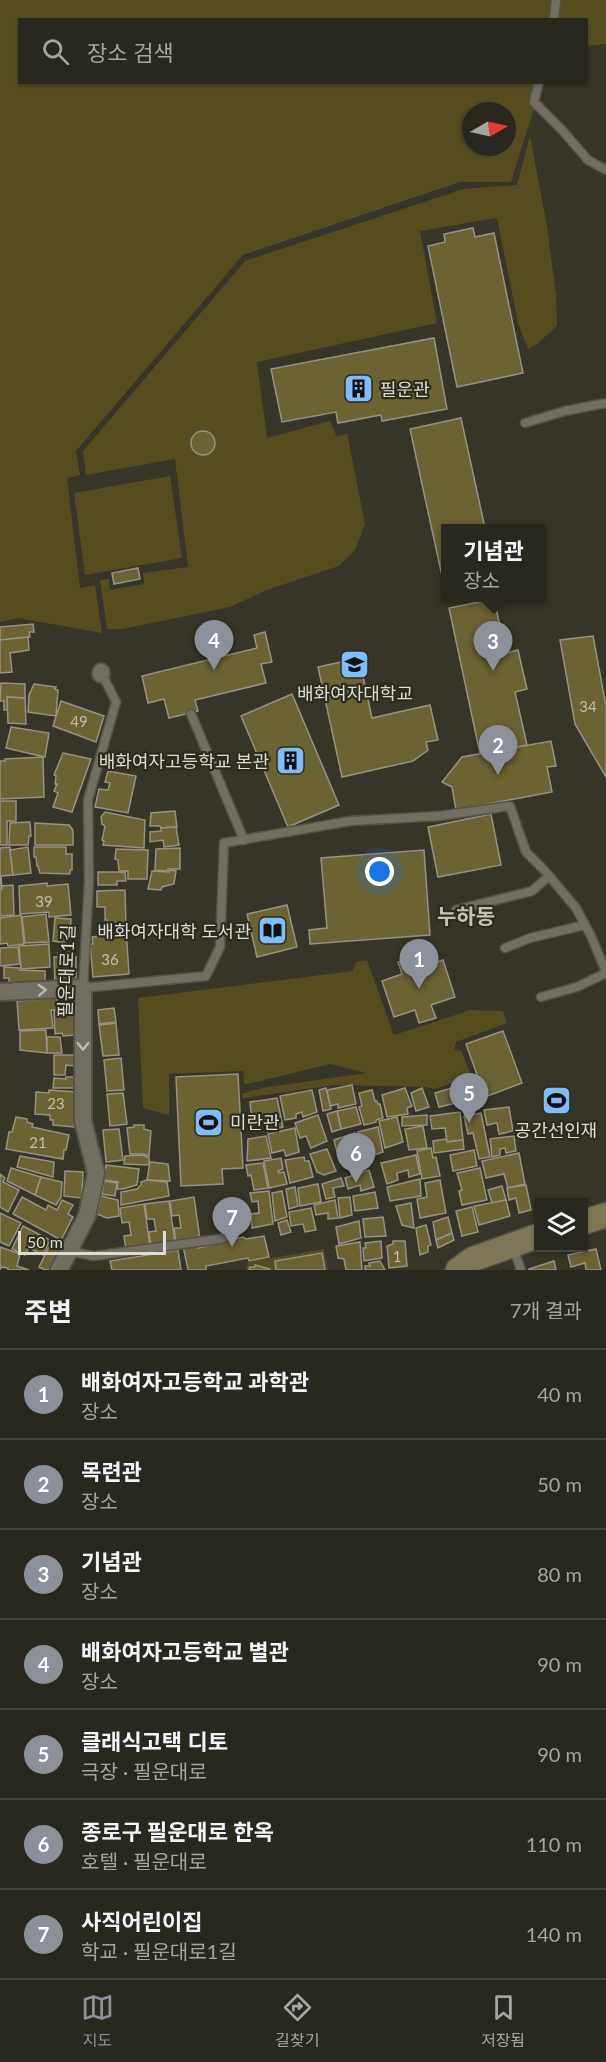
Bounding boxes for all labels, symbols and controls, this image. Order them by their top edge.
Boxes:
search box [18,18,588,84]
icon: search [39,35,72,68]
text: 장소 검색 [87,39,174,66]
north arrow [462,102,516,156]
building icon: 필운관 [343,373,375,405]
place label: 필운관 [380,378,430,400]
popup [441,524,546,602]
text: 기념관 [463,537,524,564]
text: 장소 [463,568,500,592]
pin: 4 [194,620,234,670]
pin: 3 [474,622,512,671]
school or university icon: 배화여자대학교 [339,648,371,680]
place label: 배화여자대학교 [297,682,413,704]
house number: 34 [579,697,597,715]
house number: 49 [70,712,88,730]
pin: 2 [478,726,518,775]
building icon: 배화여자고등학교 본관 [274,745,306,777]
place label: 배화여자고등학교 본관 [99,750,269,772]
your location [365,857,394,886]
house number: 39 [35,892,53,910]
district label: 누하동 [437,903,495,928]
library icon: 배화여자대학 도서관 [256,915,288,947]
place label: 배화여자대학 도서관 [97,920,251,942]
street label: 필운대로1길 [53,924,79,1018]
pin: 1 [400,940,438,989]
house number: 36 [101,950,119,968]
one-way arrow [37,983,46,996]
one-way arrow [77,1042,89,1051]
pin: 5 [450,1074,488,1123]
sports icon: 공간선인재 [540,1085,572,1117]
house number: 23 [47,1094,65,1112]
sports icon: 미란관 [193,1106,225,1138]
place label: 미란관 [230,1111,280,1133]
place label: 공간선인재 [515,1119,597,1141]
house number: 21 [29,1133,47,1151]
pin: 6 [336,1134,376,1183]
pin: 7 [212,1198,252,1247]
map controls [534,1198,588,1252]
button: layers [534,1198,588,1252]
scale bar [18,1228,166,1256]
text: 50 m [27,1232,63,1251]
house number: 1 [393,1247,401,1265]
text: 주변 [24,1295,72,1327]
text: 7개 결과 [510,1298,582,1322]
text: 배화여자고등학교 과학관 [81,1368,309,1395]
text: 1 [38,1382,49,1406]
text: 40 m [537,1382,582,1406]
text: 장소 [81,1399,118,1423]
text: 목련관 [81,1458,142,1485]
text: 2 [38,1472,49,1496]
text: 50 m [537,1472,582,1496]
text: 장소 [81,1489,118,1513]
text: 기념관 [81,1548,142,1575]
text: 3 [38,1562,49,1586]
text: 80 m [537,1562,582,1586]
text: 장소 [81,1579,118,1603]
text: 배화여자고등학교 별관 [81,1638,289,1665]
text: 4 [38,1652,49,1676]
text: 90 m [537,1652,582,1676]
text: 장소 [81,1669,118,1693]
text: 클래식고택 디토 [81,1728,228,1755]
text: 5 [38,1742,49,1766]
text: 90 m [537,1742,582,1766]
text: 극장 · 필운대로 [81,1759,207,1783]
text: 종로구 필운대로 한옥 [81,1818,274,1845]
text: 6 [38,1832,49,1856]
text: 110 m [526,1832,582,1856]
text: 호텔 · 필운대로 [81,1849,207,1873]
text: 사직어린이집 [81,1908,202,1935]
text: 7 [38,1922,49,1946]
text: 140 m [526,1922,582,1946]
text: 학교 · 필운대로1길 [81,1939,237,1963]
tab: 지도 [81,1991,114,2051]
tab: 길찾기 [275,1991,319,2051]
tab: 저장됨 [481,1991,525,2051]

